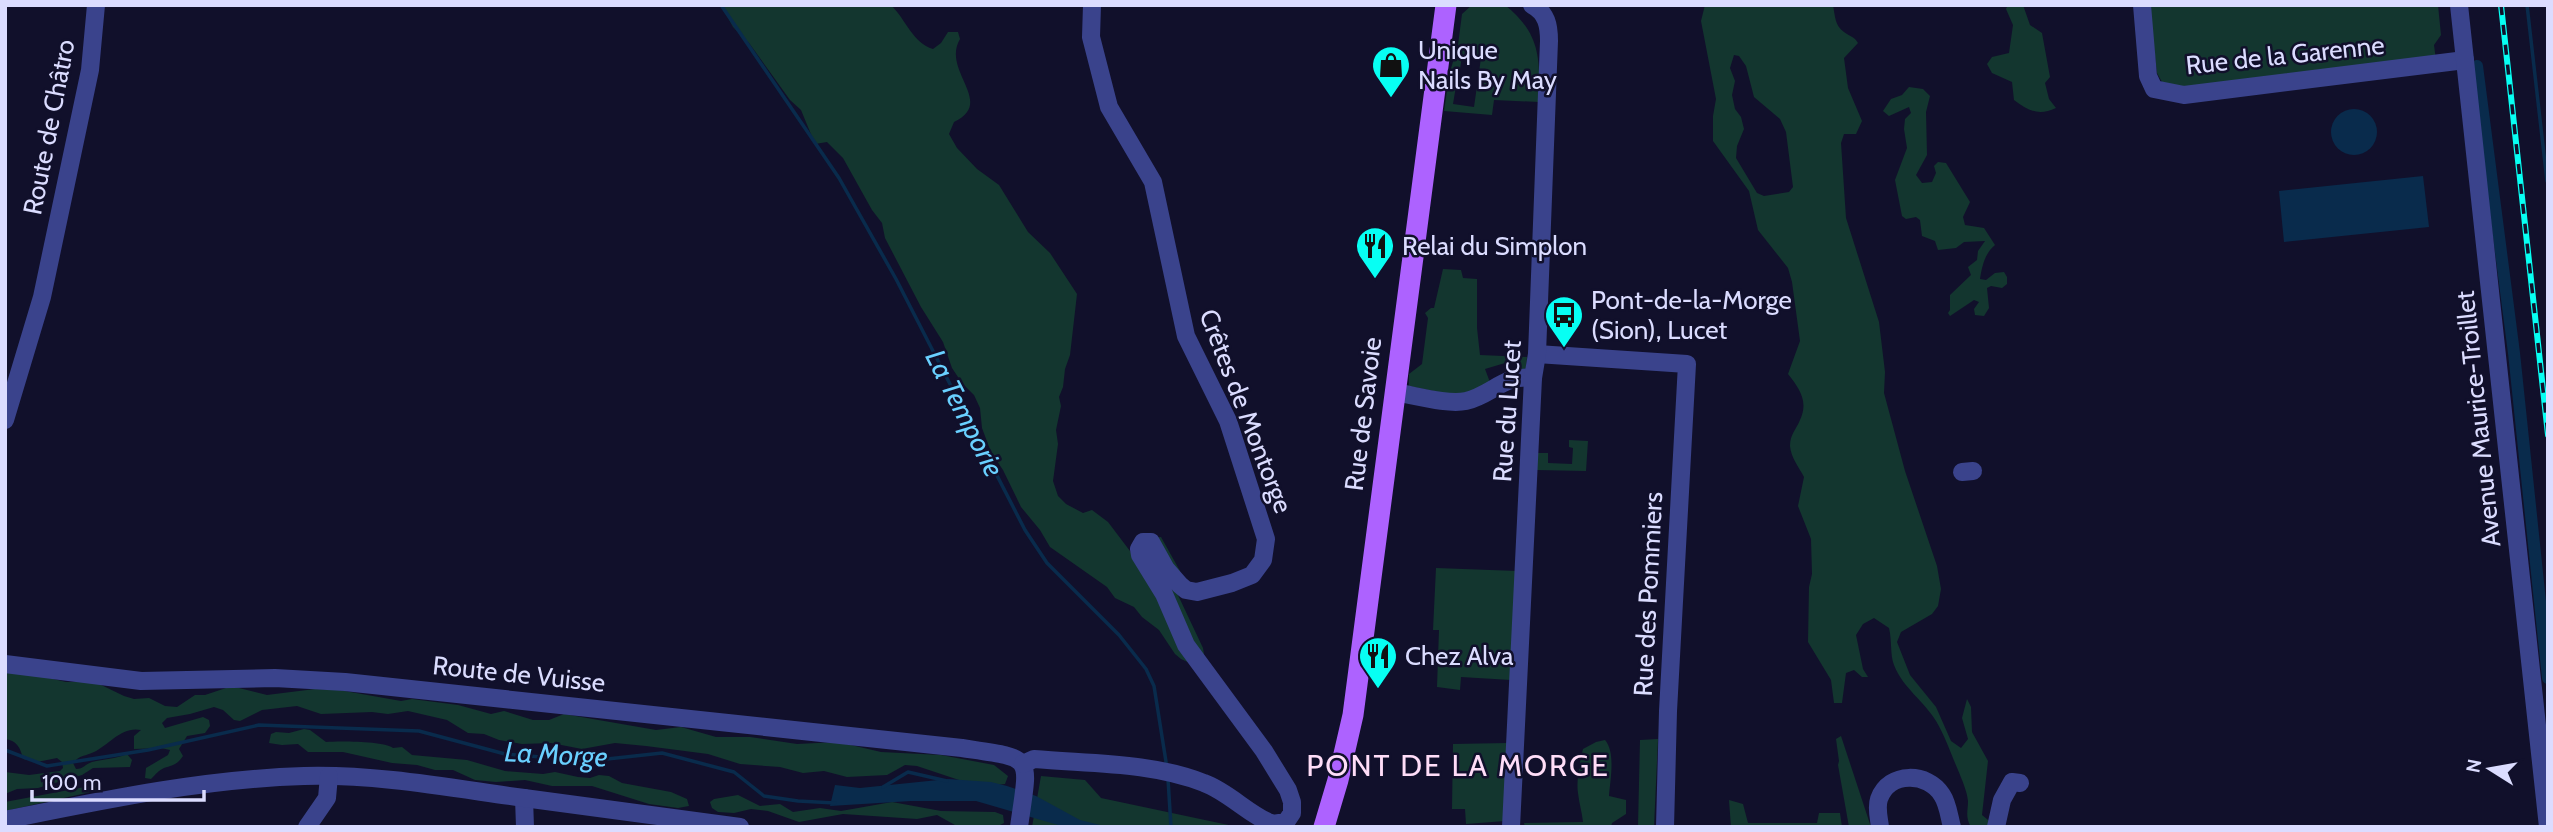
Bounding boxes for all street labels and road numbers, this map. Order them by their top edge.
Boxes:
street label: Rue de la Garenne [2184,29,2386,81]
street label: Route de Châtro [16,37,82,217]
street label: Avenue Maurice-Troillet [2449,289,2507,549]
street label: Crêtes de Montorge [1192,304,1300,518]
street label: Rue de Savoie [1338,335,1388,493]
street label: Rue du Lucet [1486,339,1528,483]
street label: Rue des Pommiers [1627,491,1669,697]
street label: Route de Vuisse [431,649,607,699]

